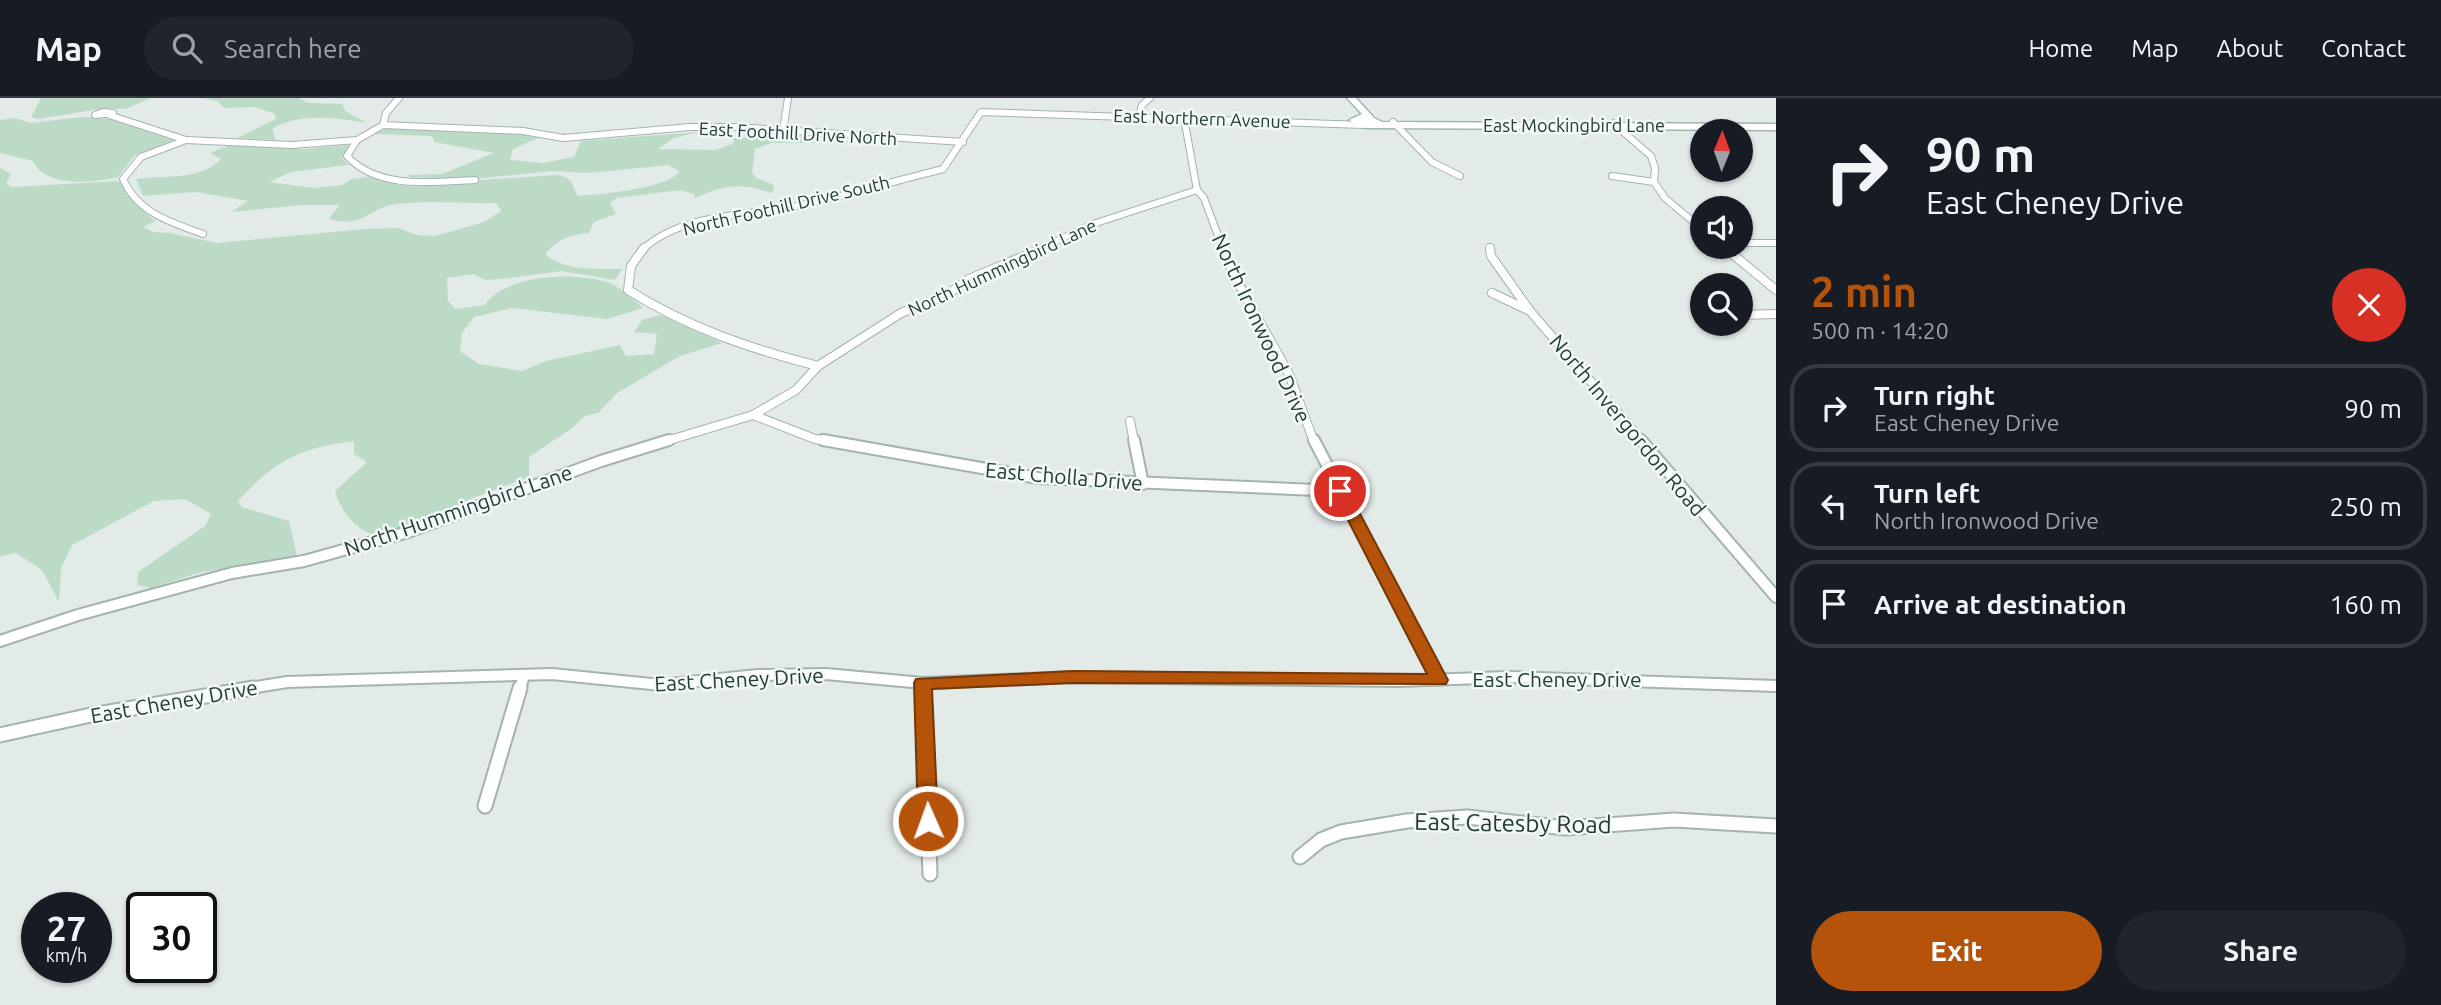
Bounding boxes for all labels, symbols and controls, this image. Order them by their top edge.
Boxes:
search box [144,17,634,80]
icon: search [168,29,206,67]
text: Map [35,30,102,67]
text: Search here [224,34,362,63]
text: Home [2028,35,2093,62]
text: Map [2131,35,2178,62]
text: About [2216,35,2283,62]
text: Contact [2321,35,2406,62]
street label: East Northern Avenue [1113,105,1291,131]
street label: East Mockingbird Lane [1483,115,1665,135]
street label: East Foothill Drive North [698,118,898,148]
north arrow [1690,119,1754,182]
map controls [1690,119,1753,336]
icon: right [1811,126,1902,217]
text: 90 m [1926,126,2035,181]
street label: North Foothill Drive South [681,171,891,239]
text: East Cheney Drive [1926,184,2184,220]
button: sound [1690,196,1753,259]
street label: North Hummingbird Lane [905,214,1099,320]
street label: North Ironwood Drive [1208,230,1316,426]
text: 2 min [1811,268,1917,315]
button: close [2332,268,2406,342]
button: search [1690,273,1753,336]
text: 500 m · 14:20 [1811,318,1949,343]
street label: North Invergordon Road [1545,329,1711,521]
text: Turn right [1874,381,1995,410]
icon: right [1815,389,1853,427]
text: 90 m [2344,394,2402,423]
text: East Cheney Drive [1874,410,2059,435]
street label: East Cholla Drive [984,457,1144,495]
street label: North Hummingbird Lane [341,460,575,560]
pin [1310,461,1370,521]
icon: arrive [1321,472,1359,510]
text: Turn left [1874,479,1980,508]
icon: left [1815,487,1853,525]
text: 250 m [2330,492,2402,521]
text: North Ironwood Drive [1874,508,2099,533]
icon: arrive [1815,585,1853,623]
text: Arrive at destination [1874,590,2127,619]
text: 160 m [2330,590,2402,619]
street label: East Cheney Drive [654,663,824,695]
street label: East Cheney Drive [1472,667,1642,691]
street label: East Cheney Drive [89,674,259,728]
position arrow [891,784,965,858]
street label: East Catesby Road [1414,808,1612,838]
speed limit sign: 30 [126,892,217,983]
text: 27 [47,908,86,948]
button: Exit [1811,911,2102,991]
button: Share [2116,911,2406,991]
text: km/h [46,945,87,965]

